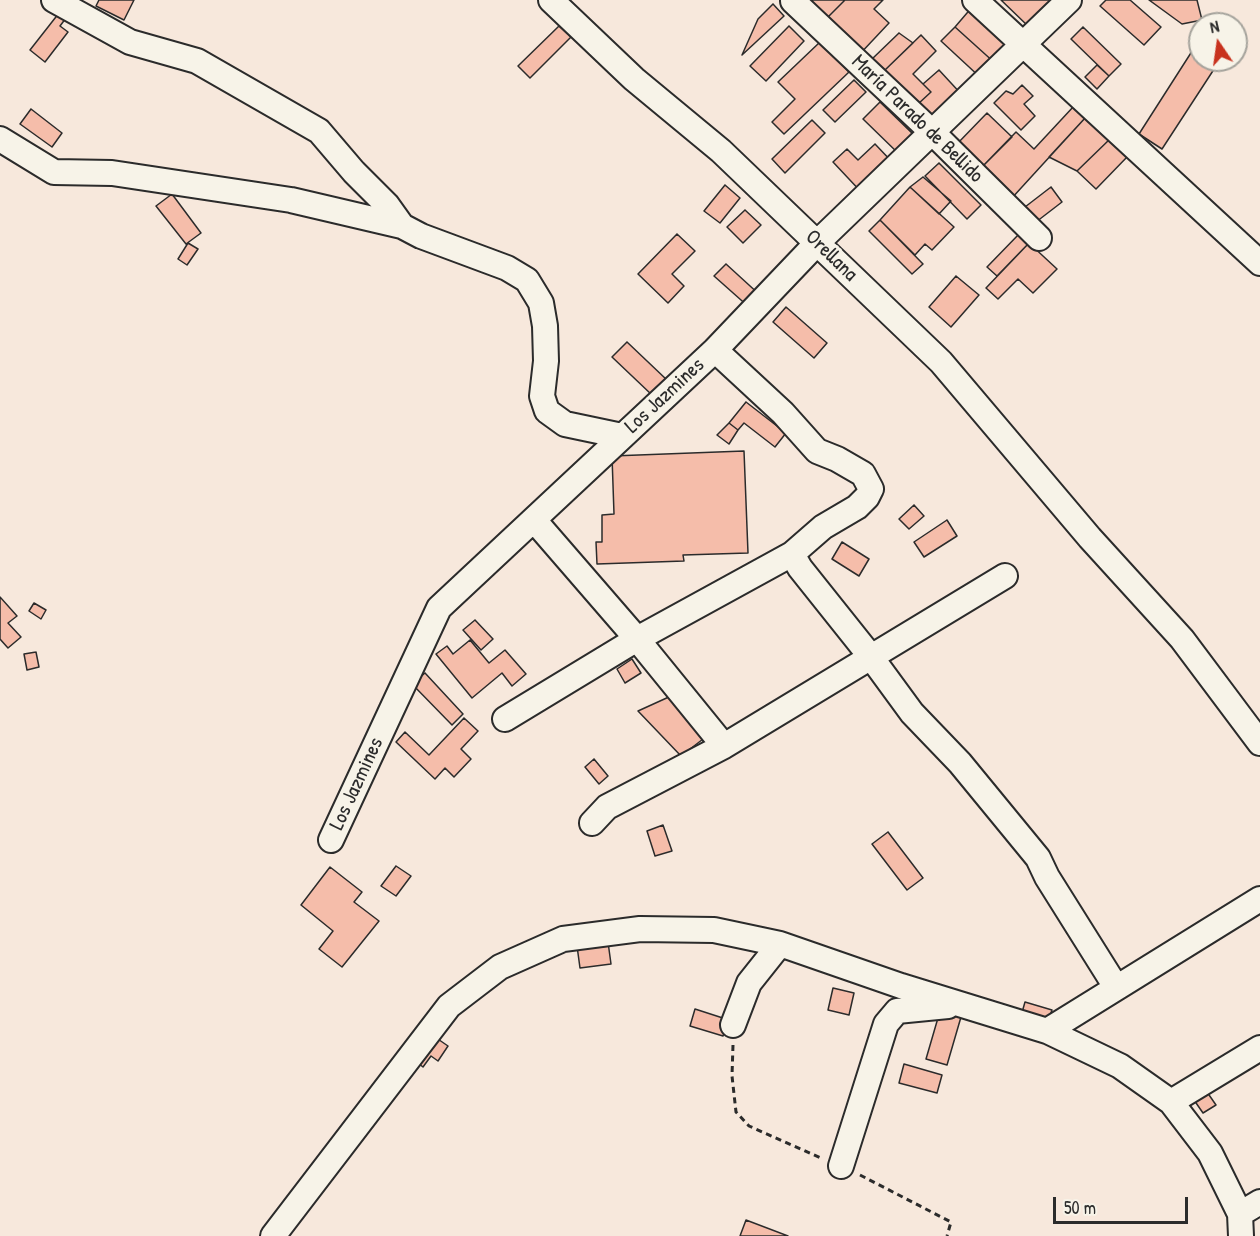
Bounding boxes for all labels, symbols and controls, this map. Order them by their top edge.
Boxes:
north arrow [1188,12,1248,72]
text: N [1208,15,1221,38]
street label: María Parado de Bellido [846,50,988,188]
street label: Orellana [800,225,862,287]
street label: Los Jazmines [620,353,710,439]
street label: Los Jazmines [325,734,389,834]
scale bar [1056,1185,1191,1223]
text: 50 m [1064,1195,1096,1220]

